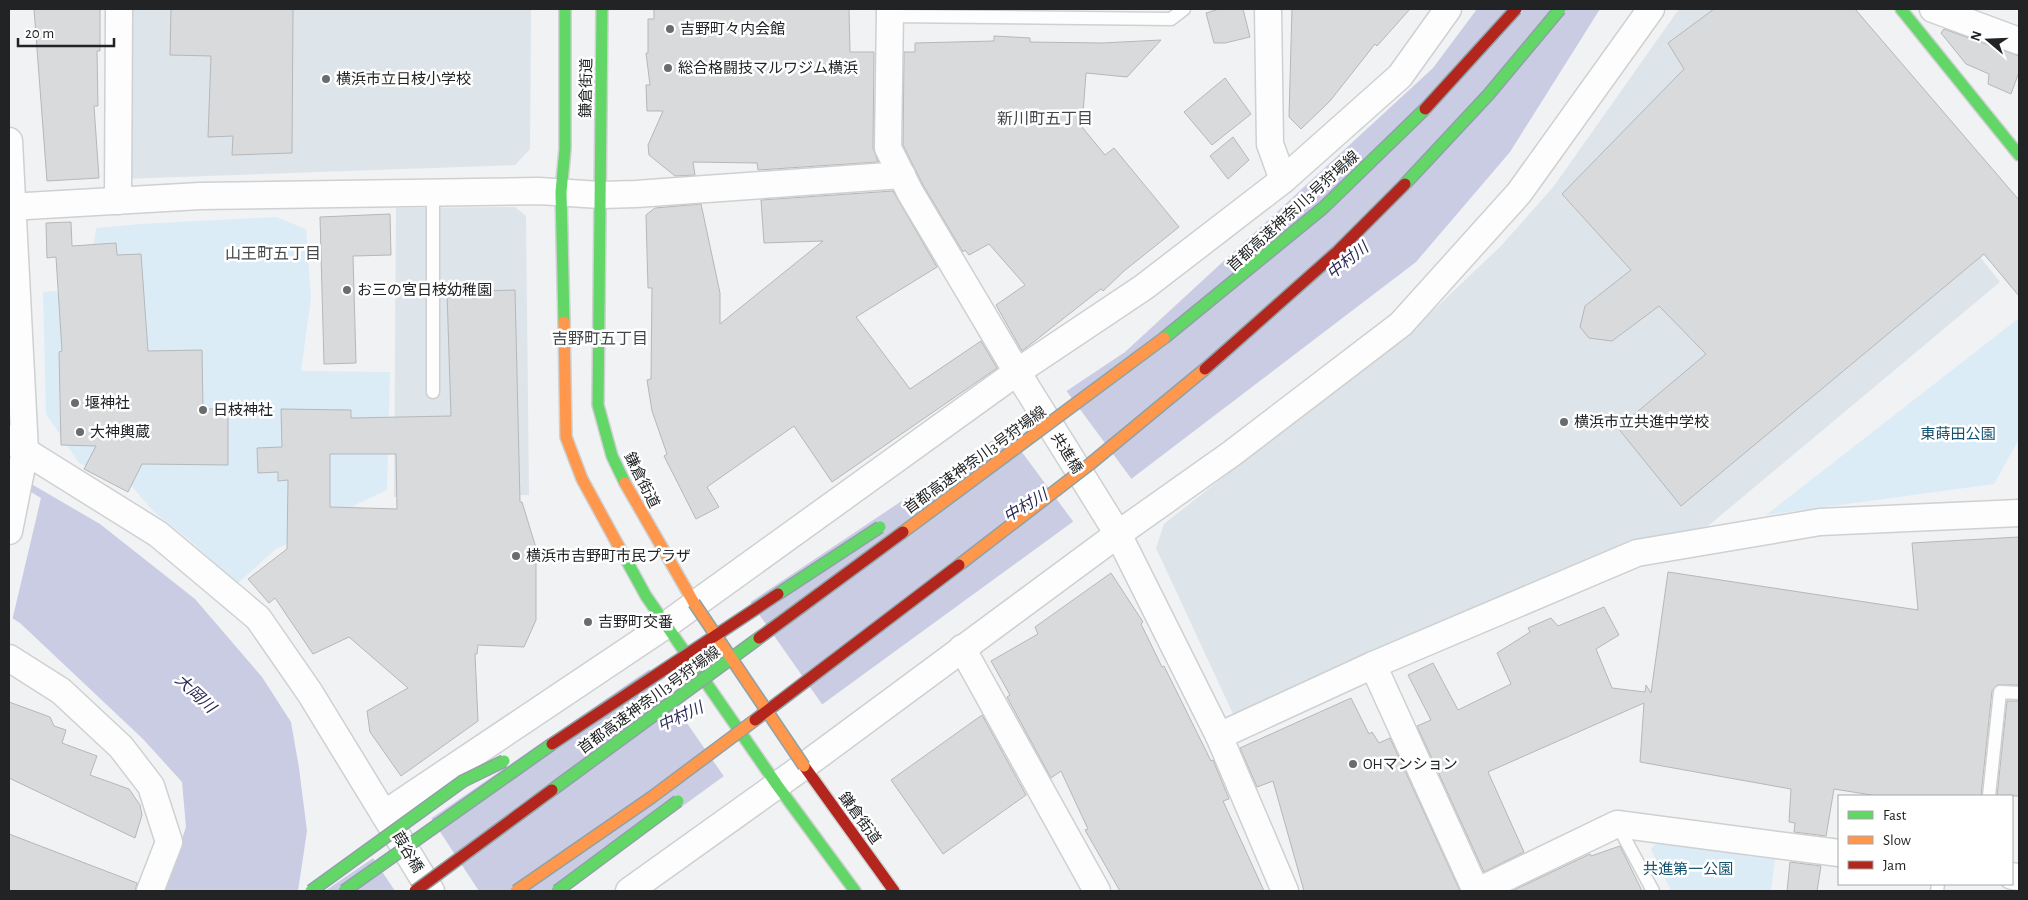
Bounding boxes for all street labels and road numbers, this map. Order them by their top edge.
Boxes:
street label: 鎌倉街道 [576,58,595,118]
street label: 首都高速神奈川3号狩場線 [1224,148,1362,274]
street label: 首都高速神奈川3号狩場線 [901,403,1049,517]
street label: 共進橋 [1048,430,1086,476]
street label: 鎌倉街道 [621,449,664,510]
street label: 首都高速神奈川3号狩場線 [575,643,723,757]
street label: 鎌倉街道 [836,788,885,847]
street label: 葭谷橋 [390,829,426,875]

